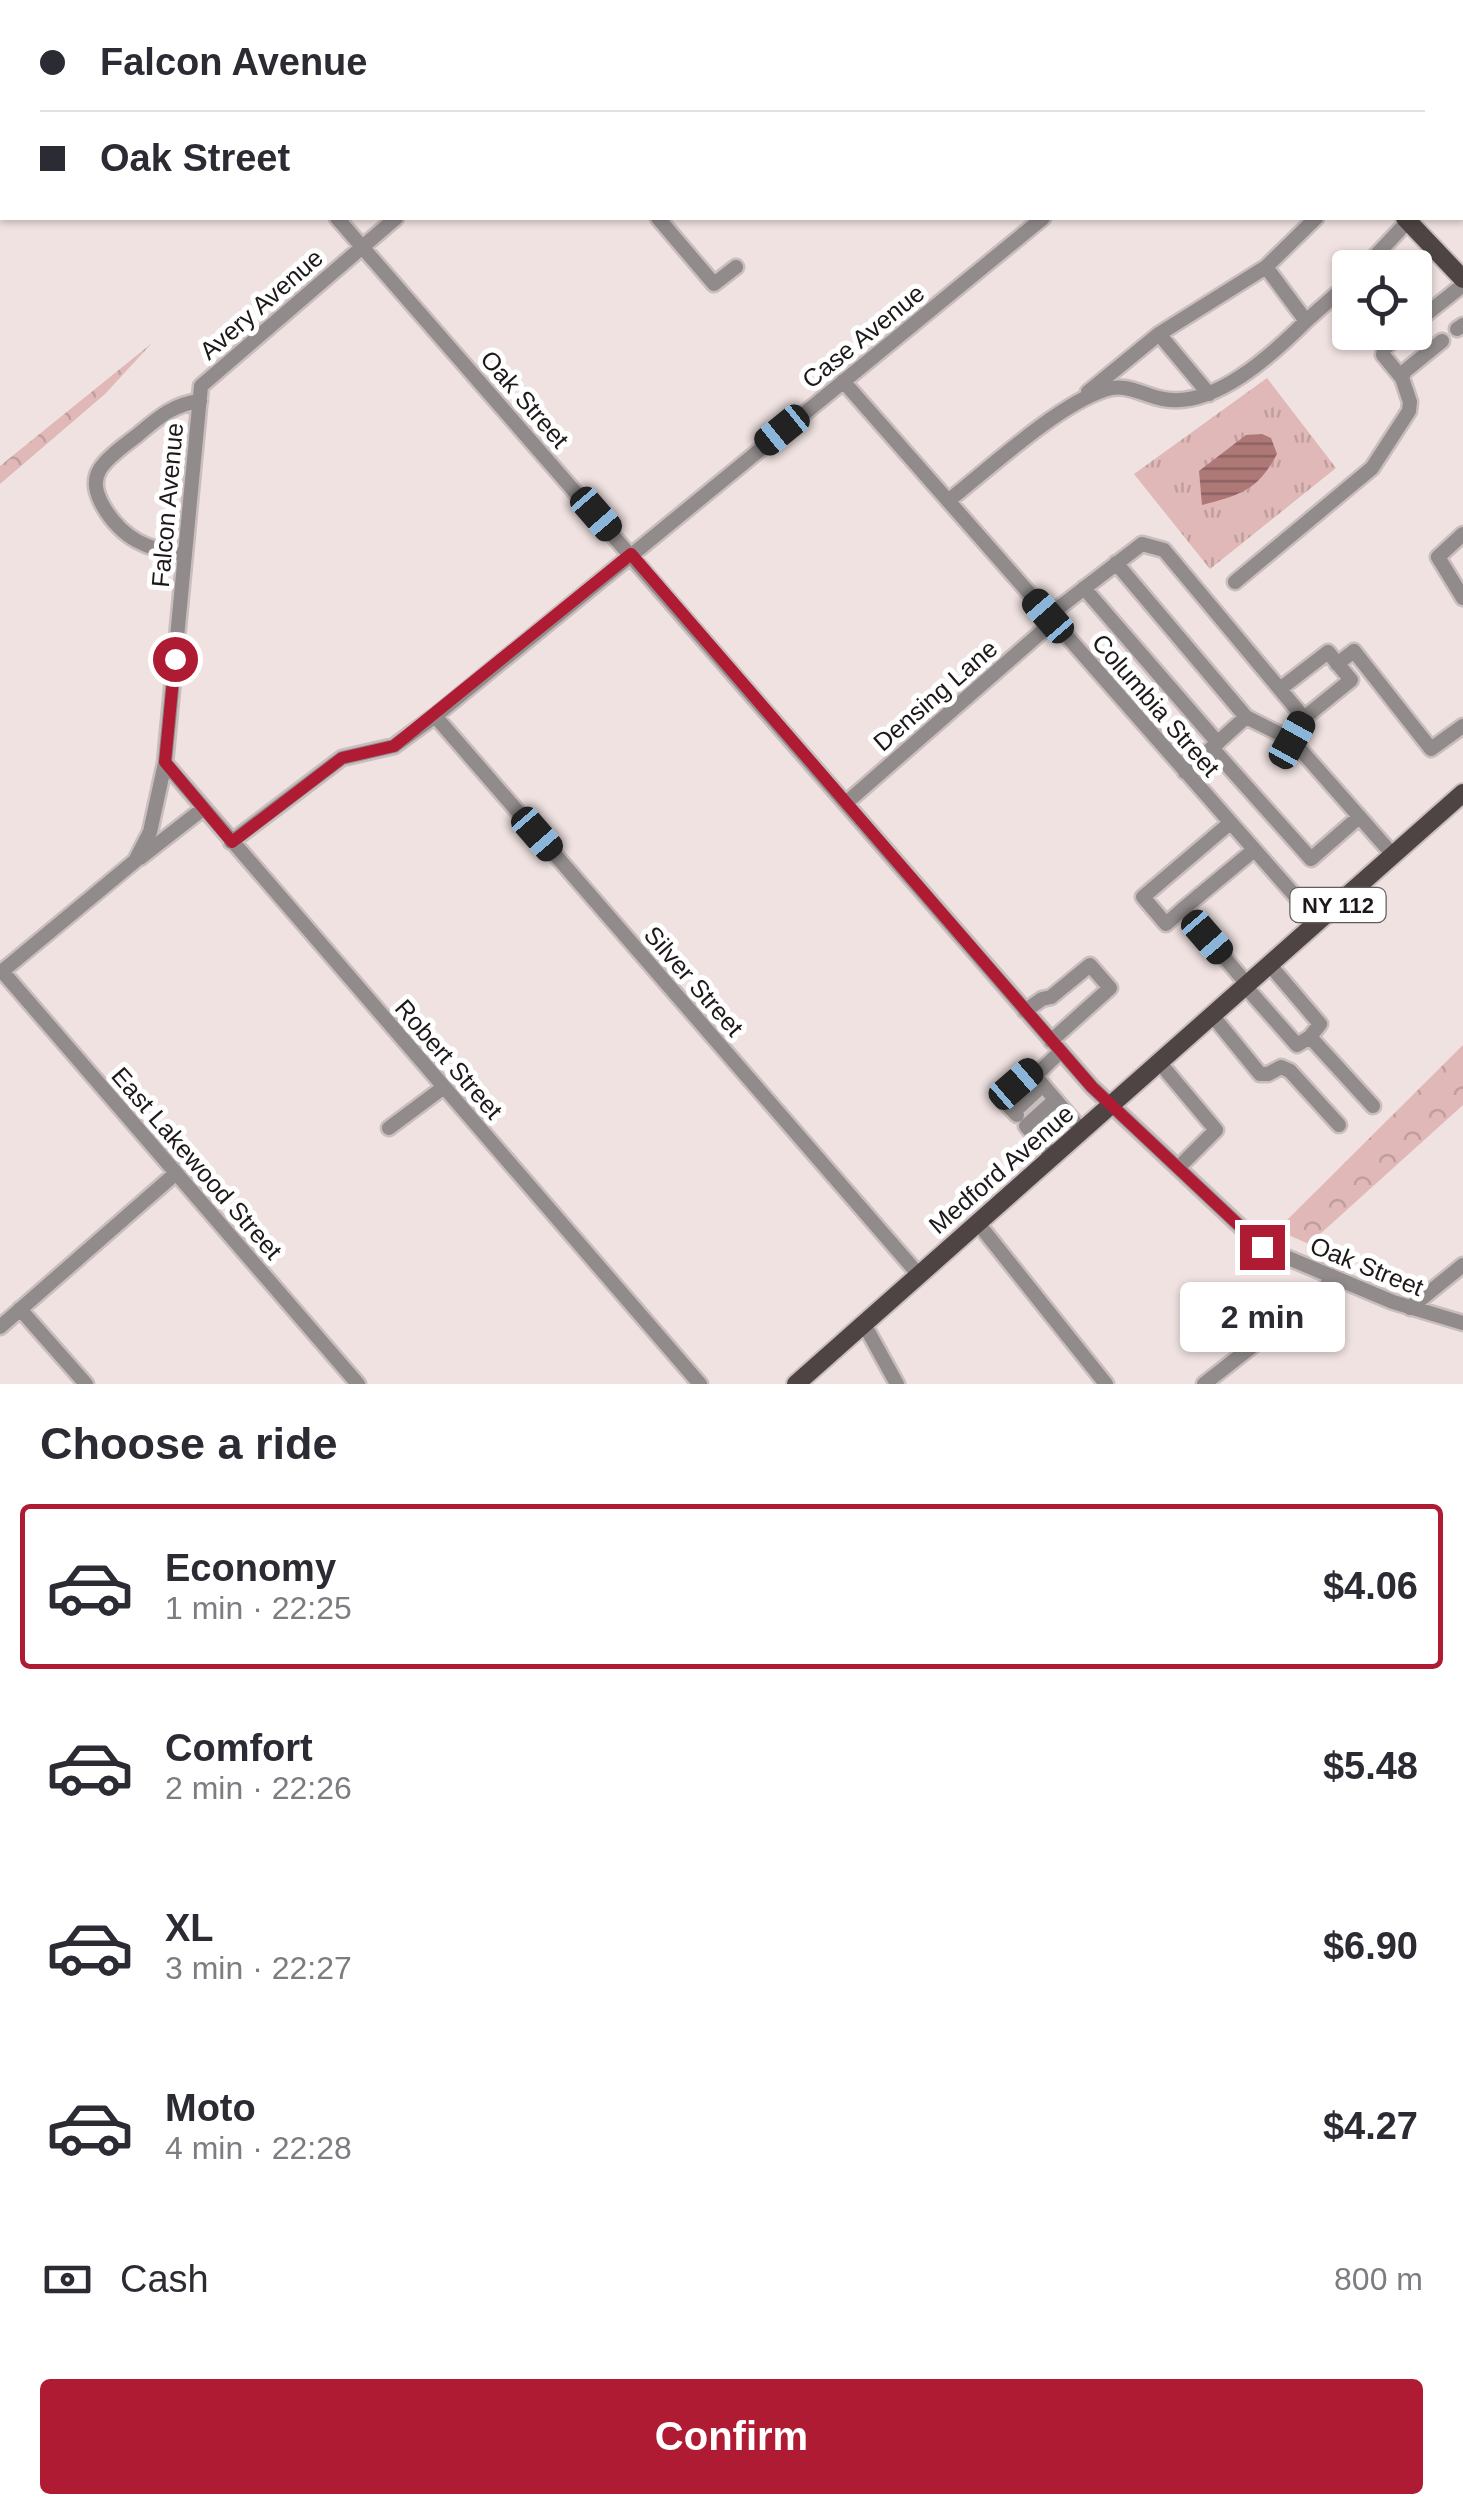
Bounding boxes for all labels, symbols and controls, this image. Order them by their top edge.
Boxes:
text: Falcon Avenue [100,41,367,83]
text: Oak Street [100,137,290,179]
street label: Avery Avenue [194,243,328,365]
map controls [1332,250,1432,350]
button: locate [1332,250,1432,350]
street label: Case Avenue [797,278,929,394]
street label: Oak Street [475,345,575,453]
car [749,399,815,461]
street label: Falcon Avenue [146,422,188,588]
car [565,482,627,546]
car [1017,584,1079,648]
street label: Columbia Street [1087,628,1225,782]
street label: Densing Lane [868,634,1002,756]
route start [153,637,198,682]
car [1264,706,1320,774]
car [506,802,568,866]
road number: NY 112 [1290,888,1386,922]
car [1176,905,1238,969]
street label: Silver Street [639,920,749,1042]
street label: Robert Street [390,994,508,1124]
car [984,1053,1048,1115]
street label: East Lakewood Street [106,1062,288,1265]
street label: Medford Avenue [923,1099,1079,1239]
route end [1240,1225,1285,1270]
street label: Oak Street [1306,1231,1428,1301]
callout: 2 min [1180,1282,1344,1352]
text: 2 min [1221,1299,1304,1335]
text: Choose a ride [40,1418,338,1469]
icon: car [45,1542,135,1632]
text: Economy [165,1547,336,1589]
text: $4.06 [1323,1565,1418,1607]
text: 1 min · 22:25 [165,1590,352,1626]
icon: car [45,1722,135,1812]
text: Comfort [165,1727,313,1769]
text: $5.48 [1323,1745,1418,1787]
text: 2 min · 22:26 [165,1770,352,1806]
icon: car [45,1902,135,1992]
text: XL [165,1907,214,1949]
text: $6.90 [1323,1925,1418,1967]
text: 3 min · 22:27 [165,1950,352,1986]
icon: car [45,2082,135,2172]
text: Moto [165,2087,256,2129]
text: $4.27 [1323,2105,1418,2147]
text: 4 min · 22:28 [165,2130,352,2166]
icon: cash [40,2252,95,2307]
text: Cash [120,2258,209,2300]
text: 800 m [1334,2261,1423,2297]
button: Confirm [40,2379,1423,2494]

